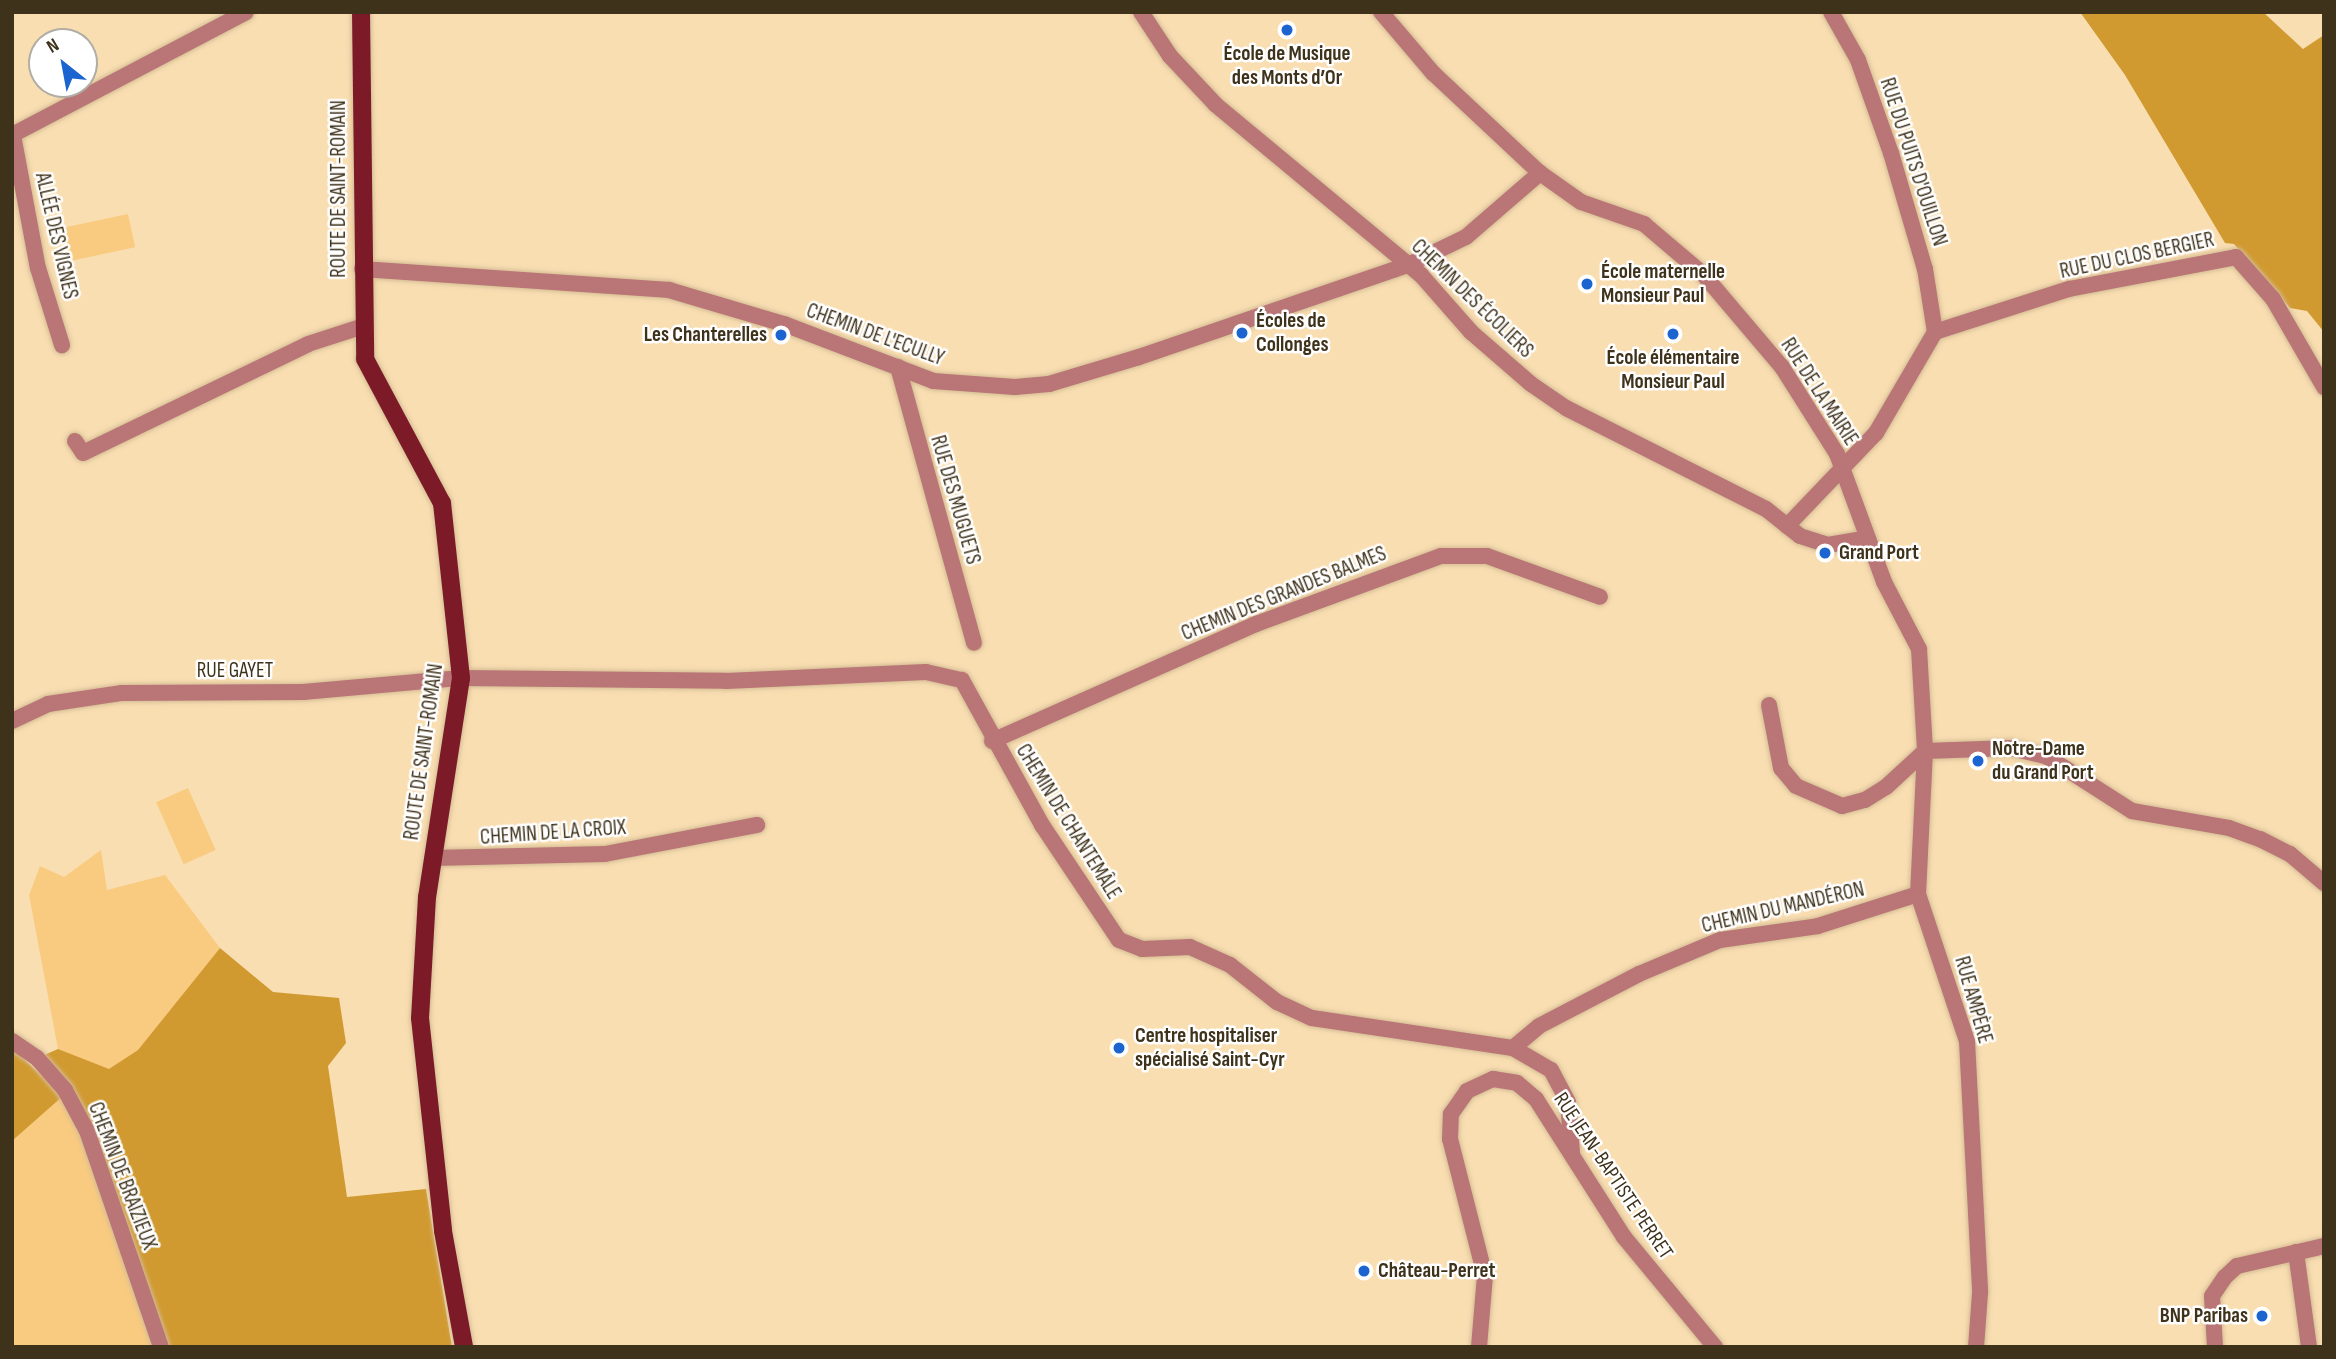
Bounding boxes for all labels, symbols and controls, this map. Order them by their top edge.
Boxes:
marker: École de Musique des Monts d’Or [1279,22,1295,38]
north arrow [28,28,98,98]
text: N [43,34,63,59]
place label: École de Musique des Monts d’Or [1224,41,1350,91]
street label: RUE DU PUITS D'OUILLON [1874,75,1952,249]
street label: ROUTE DE SAINT-ROMAIN [326,100,352,278]
street label: ALLÉE DES VIGNES [29,170,83,302]
street label: RUE DU CLOS BERGIER [2058,227,2216,285]
street label: CHEMIN DES ÉCOLIERS [1406,234,1538,364]
place label: École maternelle Monsieur Paul [1601,259,1725,309]
marker: École maternelle Monsieur Paul [1579,276,1595,292]
street label: CHEMIN DE L'ECULLY [803,298,947,372]
place label: Écoles de Collonges [1256,308,1329,358]
place label: Les Chanterelles [644,322,767,348]
marker: Écoles de Collonges [1234,325,1250,341]
marker: École élémentaire Monsieur Paul [1665,326,1681,342]
marker: Les Chanterelles [773,327,789,343]
street label: RUE DE LA MAIRIE [1775,334,1863,450]
place label: École élémentaire Monsieur Paul [1606,345,1740,395]
street label: RUE DES MUGUETS [925,433,985,567]
place label: Grand Port [1839,540,1919,566]
street label: CHEMIN DES GRANDES BALMES [1178,541,1390,647]
marker: Grand Port [1817,545,1833,561]
street label: RUE GAYET [197,658,273,684]
street label: ROUTE DE SAINT-ROMAIN [399,662,449,842]
place label: Notre-Dame du Grand Port [1992,736,2094,786]
street label: CHEMIN DE CHANTEMÂLE [1010,740,1126,904]
marker: Notre-Dame du Grand Port [1970,753,1986,769]
street label: CHEMIN DE LA CROIX [479,815,627,851]
street label: CHEMIN DU MANDÉRON [1699,877,1867,939]
street label: RUE AMPÈRE [1949,954,1997,1046]
place label: Centre hospitaliser spécialisé Saint-Cyr [1135,1023,1285,1073]
marker: Centre hospitaliser spécialisé Saint-Cyr [1109,1038,1129,1058]
street label: RUE JEAN-BAPTISTE PERRET [1548,1088,1678,1264]
street label: CHEMIN DE BRAIZIEUX [82,1099,162,1253]
place label: Château-Perret [1378,1258,1495,1284]
marker: Château-Perret [1356,1263,1372,1279]
place label: BNP Paribas [2160,1303,2248,1329]
marker: BNP Paribas [2254,1308,2270,1324]

